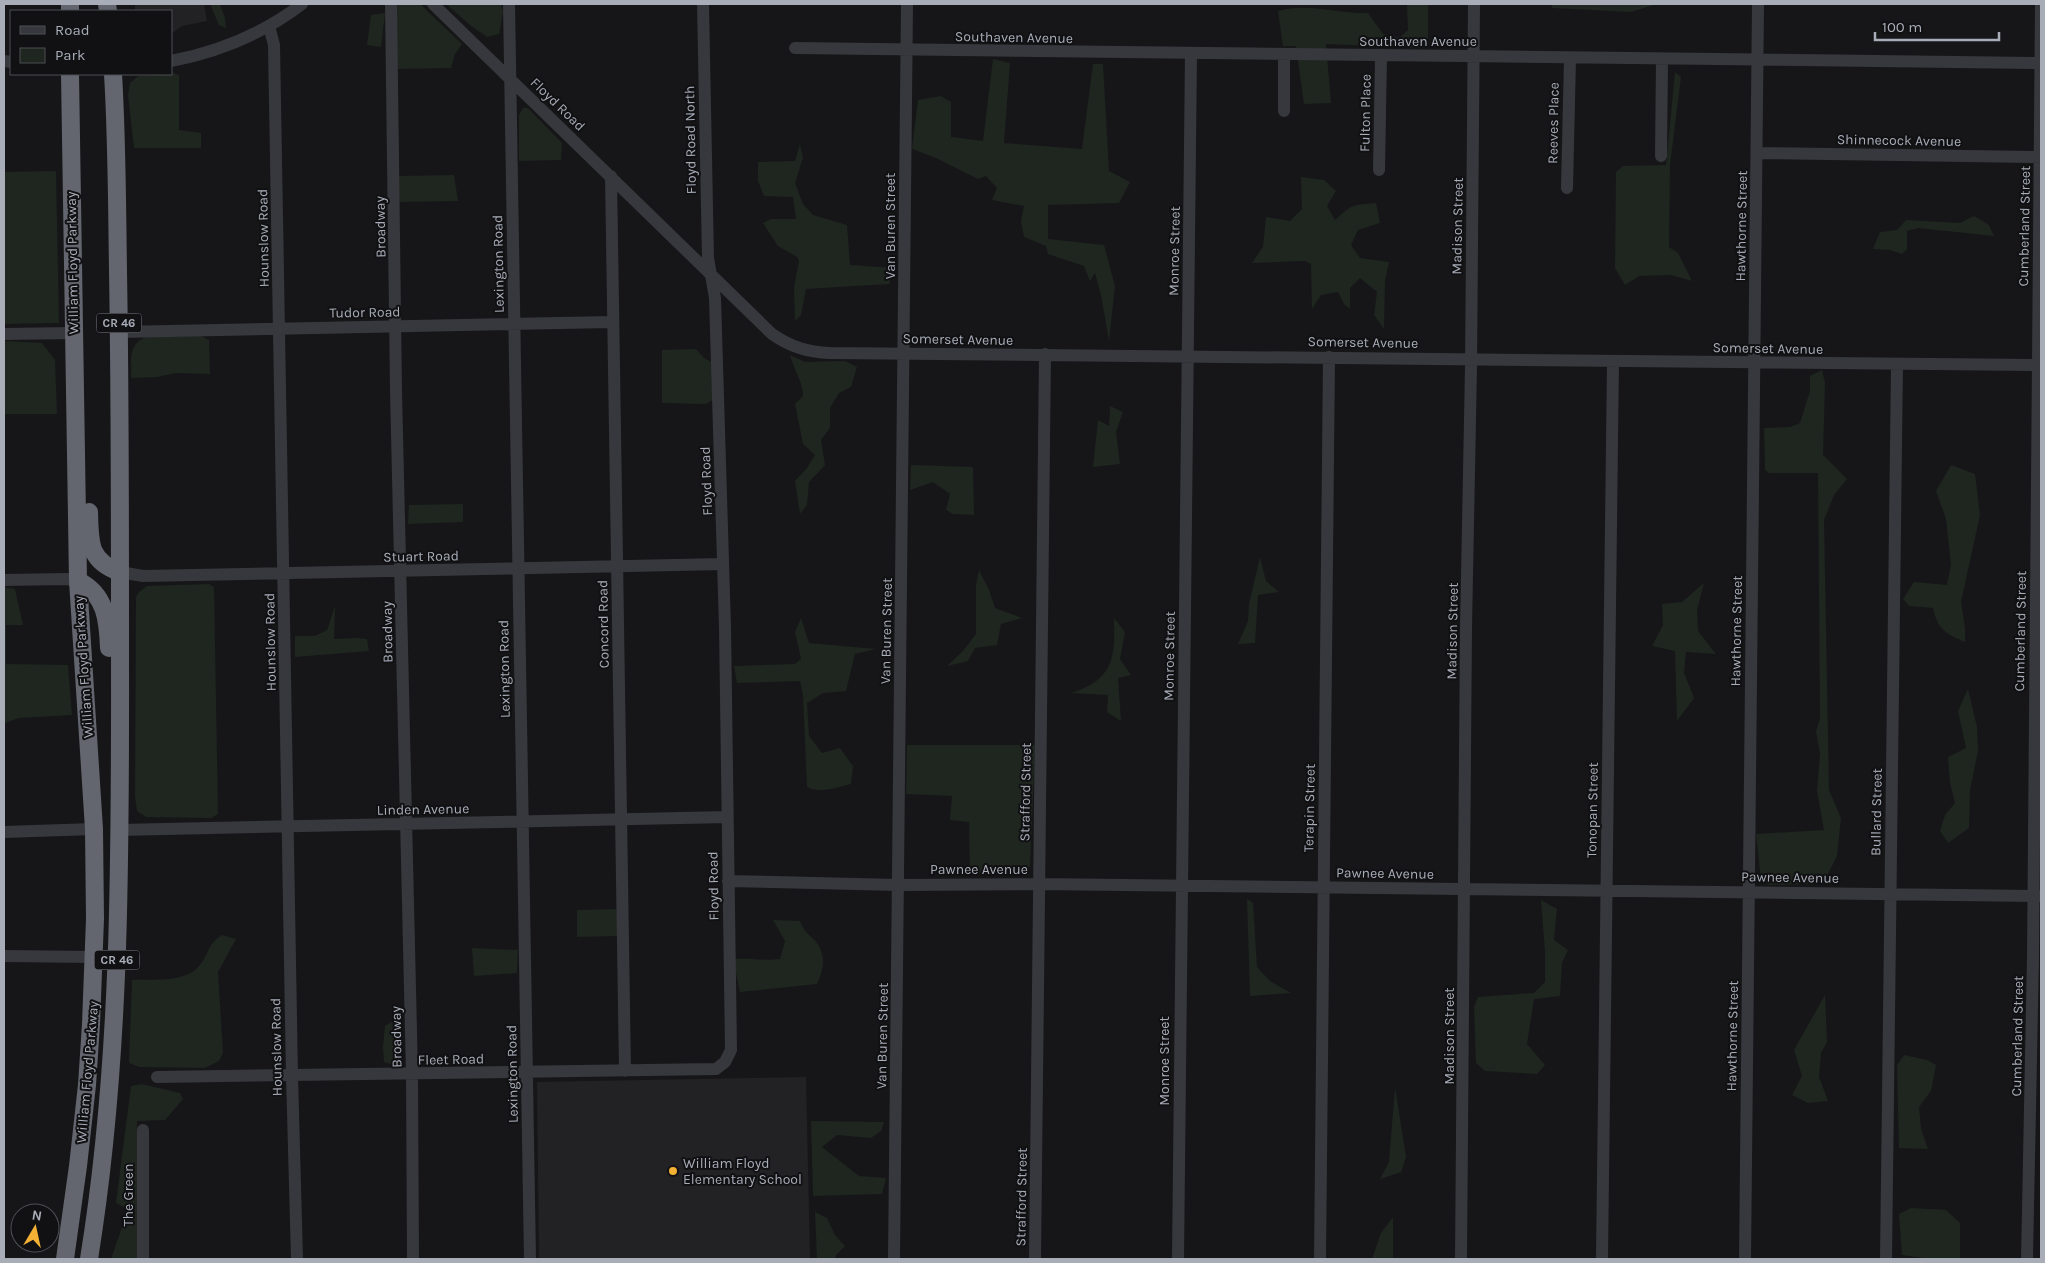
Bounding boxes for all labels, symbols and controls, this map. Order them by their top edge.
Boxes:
legend [10,10,172,75]
scale bar [1875,10,1999,42]
text: 100 m [1882,18,1922,36]
text: Road [55,21,90,39]
street label: Southaven Avenue [955,28,1073,47]
street label: Southaven Avenue [1359,33,1477,50]
text: Park [55,46,85,64]
street label: Floyd Road [527,74,588,135]
street label: Fulton Place [1356,74,1375,152]
street label: Reeves Place [1544,82,1563,164]
street label: Floyd Road North [681,86,700,194]
street label: Shinnecock Avenue [1837,131,1961,150]
street label: Cumberland Street [2015,165,2034,287]
street label: Hawthorne Street [1732,170,1751,282]
street label: Van Buren Street [882,173,899,279]
street label: Madison Street [1448,177,1467,275]
street label: Hounslow Road [254,189,273,287]
street label: William Floyd Parkway [63,191,82,334]
street label: Broadway [371,195,390,258]
street label: Monroe Street [1165,206,1184,296]
street label: Lexington Road [489,215,508,313]
street label: Tudor Road [329,303,401,322]
road number: CR 46 [96,314,142,332]
street label: Somerset Avenue [903,330,1013,349]
street label: Somerset Avenue [1308,333,1418,352]
street label: Somerset Avenue [1713,339,1823,358]
street label: Floyd Road [697,446,716,516]
street label: Stuart Road [383,547,459,566]
street label: Cumberland Street [2011,570,2030,692]
street label: Hawthorne Street [1727,575,1746,687]
street label: Van Buren Street [877,578,896,684]
street label: Concord Road [594,580,613,668]
street label: Madison Street [1443,582,1462,680]
street label: Hounslow Road [261,593,280,691]
street label: William Floyd Parkway [70,595,97,739]
street label: Broadway [378,600,397,663]
street label: Monroe Street [1160,611,1179,701]
street label: Lexington Road [495,620,514,718]
street label: Strafford Street [1016,742,1035,842]
street label: Tonopan Street [1583,762,1602,858]
street label: Terapin Street [1300,764,1319,852]
street label: Bullard Street [1867,768,1886,856]
street label: Linden Avenue [377,800,469,819]
street label: Floyd Road [704,851,723,921]
street label: Pawnee Avenue [930,861,1028,878]
street label: Pawnee Avenue [1336,864,1434,883]
street label: Pawnee Avenue [1741,868,1839,887]
road number: CR 46 [94,950,140,970]
street label: Cumberland Street [2008,975,2027,1097]
street label: Hawthorne Street [1723,980,1742,1092]
street label: Van Buren Street [873,983,892,1089]
street label: Madison Street [1441,987,1458,1085]
street label: Hounslow Road [267,998,286,1096]
street label: William Floyd Parkway [73,1000,102,1144]
street label: Broadway [387,1005,406,1068]
street label: Monroe Street [1156,1016,1173,1106]
street label: Lexington Road [503,1025,522,1123]
street label: Fleet Road [418,1050,484,1069]
street label: Strafford Street [1012,1147,1031,1247]
place label: William Floyd Elementary School [683,1155,802,1188]
street label: The Green [120,1164,137,1226]
marker: William Floyd Elementary School [667,1165,679,1177]
north arrow [10,1203,60,1253]
text: N [31,1206,43,1225]

